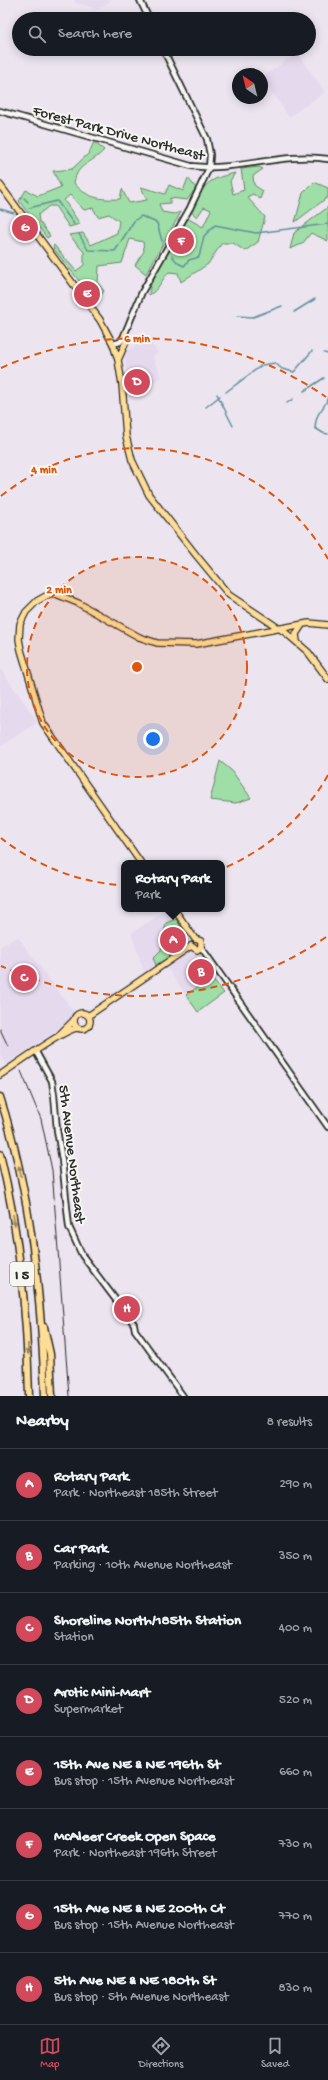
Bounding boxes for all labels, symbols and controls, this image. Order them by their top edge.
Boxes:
search box [12,12,316,56]
icon: search [26,23,48,45]
text: Search here [58,25,132,43]
north arrow [232,68,268,104]
street label: Forest Park Drive Northeast [30,102,208,166]
pin: G [12,213,38,243]
pin: F [168,226,194,256]
pin: E [74,279,100,309]
text: 6 min [124,333,150,347]
pin: D [124,367,150,397]
text: 4 min [30,464,57,478]
text: 2 min [46,584,72,598]
centre of rings [130,660,144,674]
your location [143,729,163,749]
popup [121,860,225,912]
text: Rotary Park [136,870,210,888]
text: Park [136,888,160,903]
pin: A [160,925,186,955]
pin: B [188,957,214,987]
pin: C [11,963,37,993]
street label: 5th Avenue Northeast [54,1084,89,1226]
one-way arrow [16,1165,22,1177]
one-way arrow [11,1214,17,1226]
road number: I 5 [10,1262,34,1286]
pin: H [114,1294,140,1324]
one-way arrow [25,1343,31,1356]
text: Nearby [16,1412,69,1432]
text: 8 results [267,1415,312,1430]
text: Rotary Park [54,1468,129,1486]
text: A [25,1477,33,1492]
text: 290 m [279,1477,312,1492]
text: Park · Northeast 185th Street [54,1486,218,1501]
text: Car Park [54,1540,108,1558]
text: B [26,1549,32,1564]
text: 350 m [279,1549,312,1564]
text: Parking · 10th Avenue Northeast [54,1558,232,1573]
text: Shoreline North/185th Station [54,1612,241,1630]
text: C [25,1621,33,1636]
text: 400 m [279,1621,312,1636]
text: Station [54,1630,94,1645]
text: Arctic Mini-Mart [54,1684,150,1702]
text: D [25,1693,33,1708]
text: 520 m [279,1693,312,1708]
text: Supermarket [54,1702,123,1717]
text: 15th Ave NE & NE 196th St [54,1756,220,1774]
text: E [25,1765,33,1780]
text: 660 m [279,1765,312,1780]
text: Bus stop · 15th Avenue Northeast [54,1774,234,1789]
text: McAleer Creek Open Space [54,1828,216,1846]
text: F [26,1837,32,1852]
text: 730 m [279,1837,312,1852]
text: Park · Northeast 196th Street [54,1846,217,1861]
text: 15th Ave NE & NE 200th Ct [54,1900,225,1918]
text: G [25,1909,33,1924]
text: 770 m [279,1909,312,1924]
text: Bus stop · 15th Avenue Northeast [54,1918,234,1933]
text: 5th Ave NE & NE 180th St [54,1972,216,1990]
text: H [25,1981,33,1996]
text: 830 m [278,1981,312,1996]
text: Bus stop · 5th Avenue Northeast [54,1990,229,2005]
tab: Map [39,2035,61,2071]
tab: Directions [139,2035,183,2071]
tab: Saved [261,2035,289,2071]

